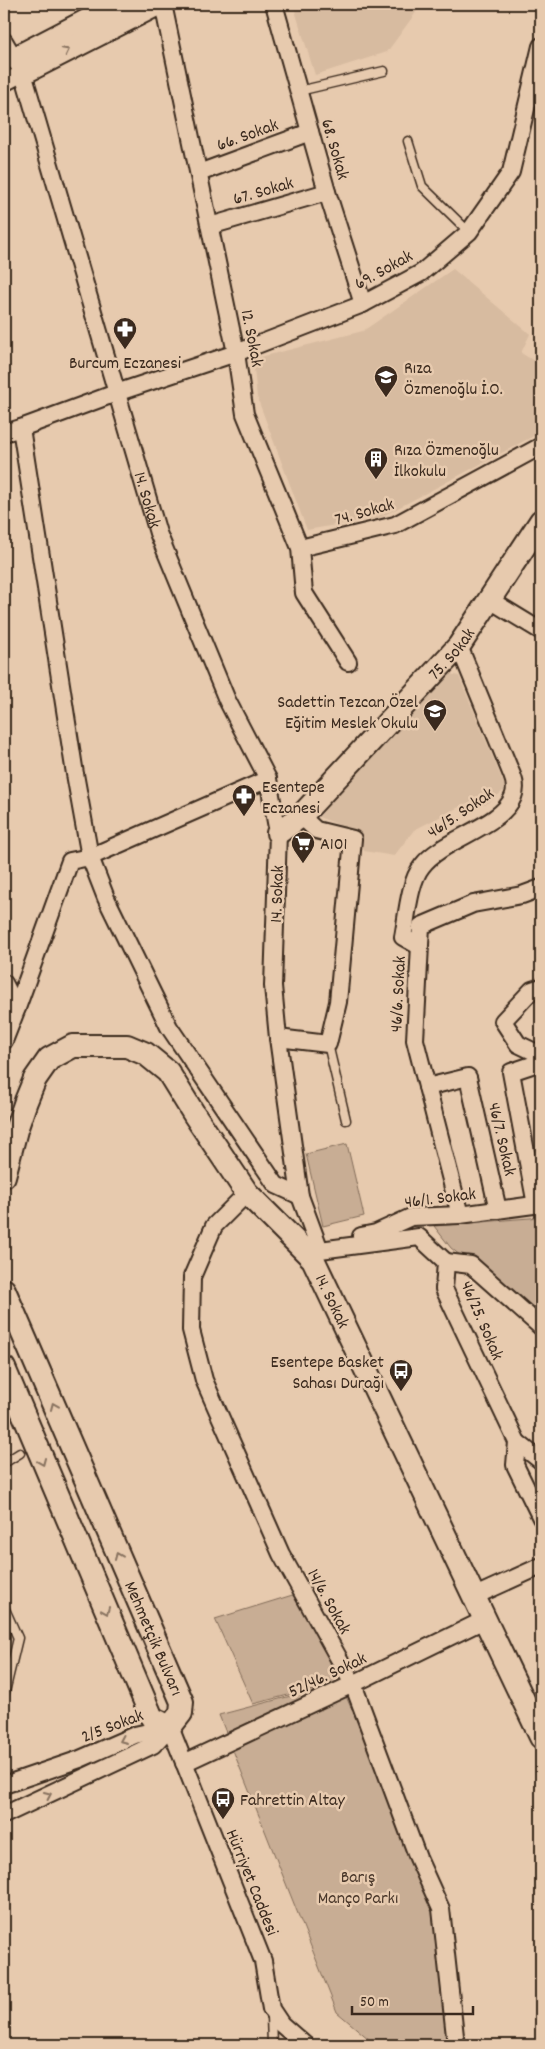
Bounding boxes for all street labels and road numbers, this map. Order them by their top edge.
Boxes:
street label: 66. Sokak [214,114,282,159]
street label: 68. Sokak [313,116,354,183]
street label: 67. Sokak [230,172,297,213]
street label: 69. Sokak [350,245,418,297]
street label: 12. Sokak [233,308,268,369]
street label: 14. Sokak [126,469,166,532]
street label: 74. Sokak [332,493,397,534]
street label: 75. Sokak [423,624,483,687]
street label: 46/5. Sokak [423,782,500,846]
street label: 14. Sokak [265,865,292,923]
street label: 46/6. Sokak [385,955,414,1033]
street label: 46/7. Sokak [480,1100,521,1179]
street label: 46/1. Sokak [403,1183,477,1216]
street label: 14. Sokak [307,1271,354,1333]
street label: 46/25. Sokak [453,1277,509,1364]
street label: 14/6. Sokak [300,1565,356,1640]
street label: Mehmetçik Bulvarı [116,1578,188,1700]
street label: 52/46. Sokak [285,1647,371,1705]
street label: 2/5 Sokak [78,1704,148,1751]
street label: Hürriyet Caddesi [218,1826,283,1940]

